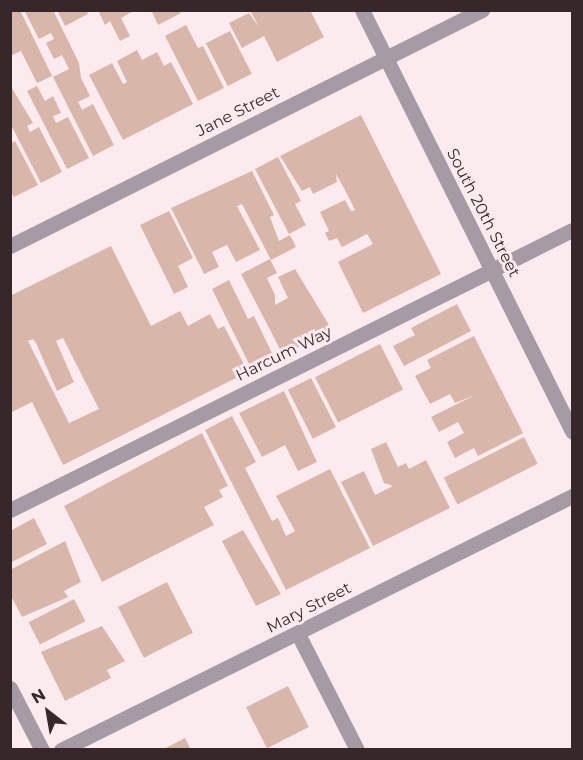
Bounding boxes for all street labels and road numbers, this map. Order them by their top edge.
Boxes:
street label: Jane Street [193,83,283,141]
street label: South 20th Street [442,145,524,281]
street label: Harcum Way [233,323,335,385]
street label: Mary Street [264,579,354,637]

